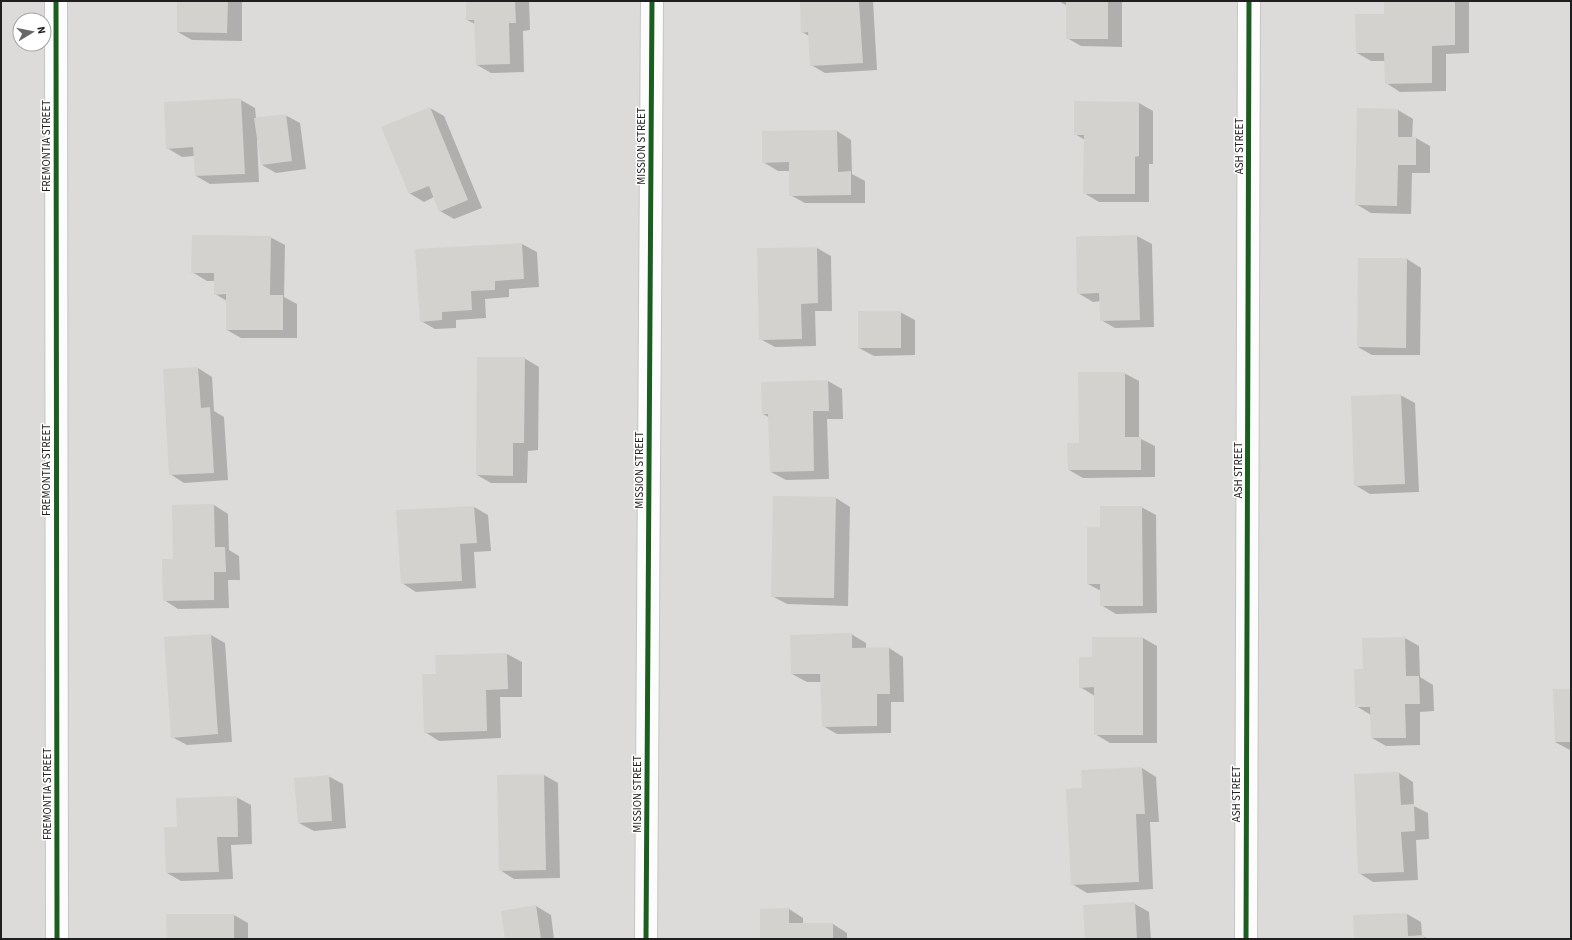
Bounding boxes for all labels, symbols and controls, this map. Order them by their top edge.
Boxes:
north arrow [12,12,52,52]
text: N [33,25,49,35]
street label: FREMONTIA STREET [39,100,54,192]
street label: MISSION STREET [634,107,649,185]
street label: ASH STREET [1232,118,1247,174]
street label: FREMONTIA STREET [39,424,54,516]
street label: MISSION STREET [632,431,647,509]
street label: ASH STREET [1231,442,1246,498]
street label: FREMONTIA STREET [40,748,55,840]
street label: MISSION STREET [630,755,645,833]
street label: ASH STREET [1229,766,1244,822]

